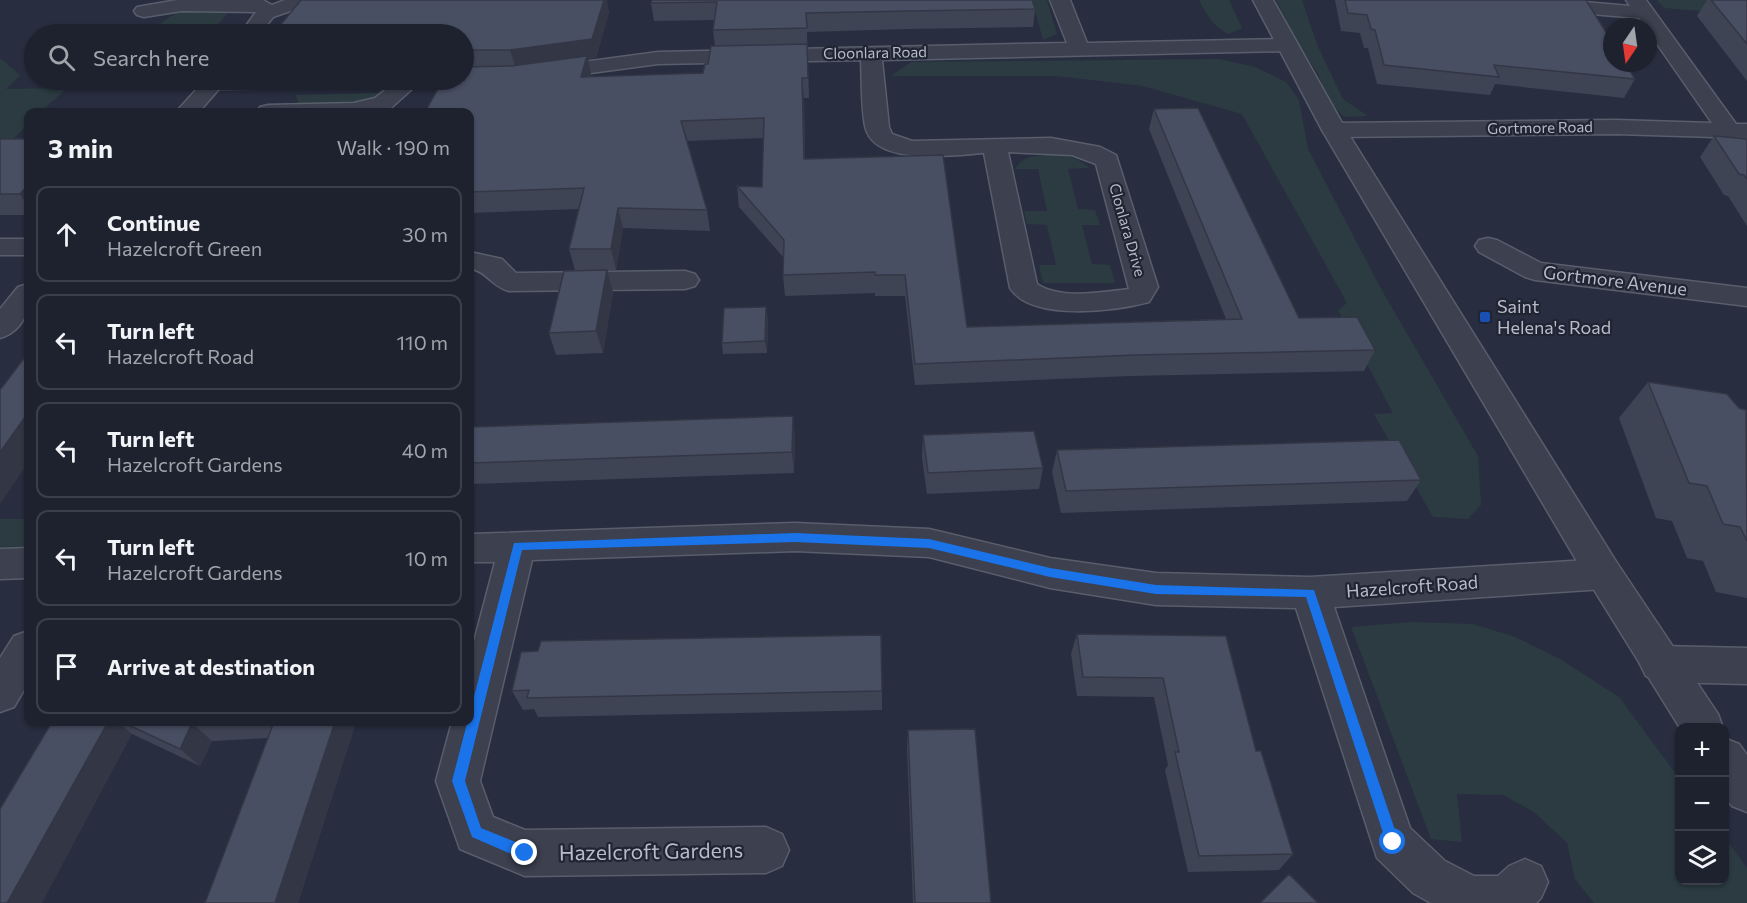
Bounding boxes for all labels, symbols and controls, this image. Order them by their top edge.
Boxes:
north arrow [1603,18,1657,72]
search box [24,24,474,90]
icon: search [45,41,78,74]
street label: Cloonlara Road [823,42,927,62]
text: Search here [93,44,209,71]
street label: Gortmore Road [1487,117,1593,137]
text: 3 min [48,132,113,163]
text: Walk · 190 m [337,135,450,159]
street label: Clonlara Drive [1106,181,1150,278]
text: Continue [107,209,200,236]
icon: ahead [50,218,83,251]
text: 30 m [402,222,448,246]
text: Hazelcroft Green [107,236,262,260]
street label: Gortmore Avenue [1542,260,1688,300]
place label: Saint Helena's Road [1497,295,1611,338]
marker: Saint Helena's Road [1478,310,1492,324]
text: Turn left [107,317,194,344]
icon: left [50,326,83,359]
text: 110 m [397,330,448,354]
text: Hazelcroft Road [107,344,254,368]
text: Turn left [107,425,194,452]
icon: left [50,434,83,467]
text: 40 m [402,438,448,462]
text: Hazelcroft Gardens [107,452,283,476]
text: Turn left [107,533,194,560]
icon: left [50,542,83,575]
text: 10 m [405,546,448,570]
text: Hazelcroft Gardens [107,560,283,584]
street label: Hazelcroft Road [1345,570,1479,602]
icon: arrive [50,650,83,683]
text: Arrive at destination [107,653,315,680]
map controls [1675,723,1729,885]
button: + [1675,723,1729,777]
button: − [1675,777,1729,831]
route start [1379,828,1405,854]
button: layers [1675,831,1729,885]
street label: Hazelcroft Gardens [559,836,743,865]
route end [511,839,537,865]

